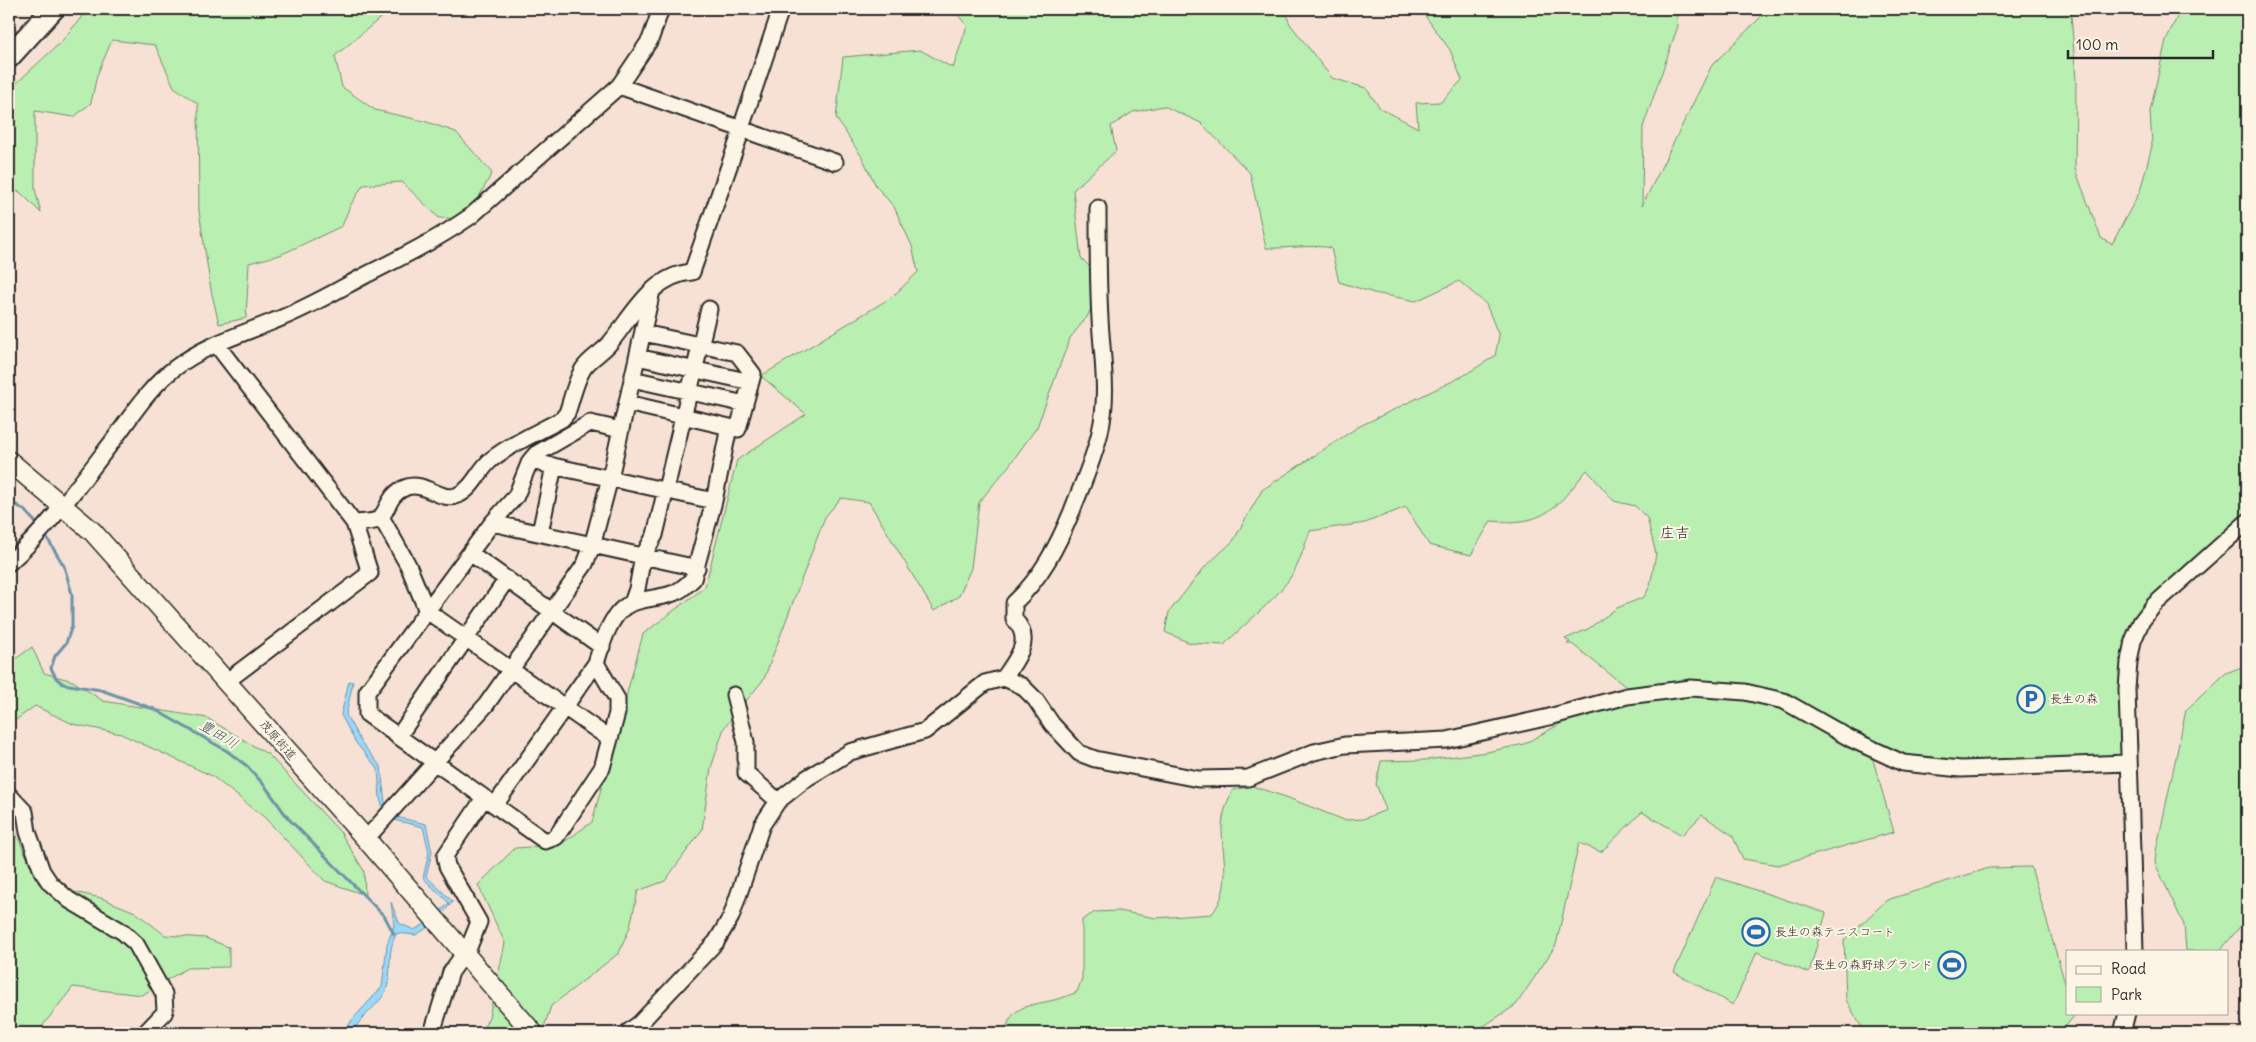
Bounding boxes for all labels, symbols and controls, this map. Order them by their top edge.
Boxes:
scale bar [2068,28,2214,60]
text: 100 m [2076,35,2118,54]
district label: 庄吉 [1660,523,1690,542]
parking icon: 長生の森 [2016,684,2046,714]
place label: 長生の森 [2050,691,2098,706]
water label: 豊田川 [196,715,242,753]
street label: 茂原街道 [257,717,300,763]
sports icon: 長生の森テニスコート [1741,917,1771,947]
place label: 長生の森テニスコート [1775,924,1895,939]
sports icon: 長生の森野球グランド [1937,950,1967,980]
legend [2066,950,2228,1014]
place label: 長生の森野球グランド [1813,957,1933,972]
text: Road [2111,959,2146,978]
text: Park [2111,985,2142,1004]

